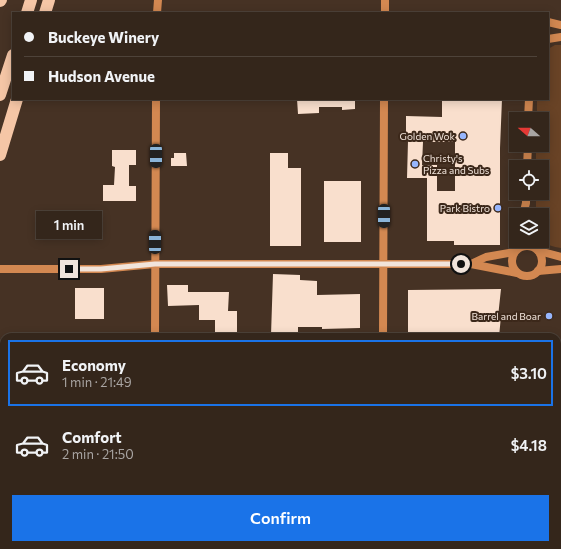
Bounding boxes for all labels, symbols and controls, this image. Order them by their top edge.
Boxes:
text: Buckeye Winery [48,28,159,46]
text: Hudson Avenue [48,67,155,85]
north arrow [509,112,549,152]
map controls [509,112,549,248]
place label: Golden Wok [400,130,456,142]
marker: Golden Wok [458,131,468,141]
car [150,144,162,168]
place label: Christy's Pizza and Subs [423,152,490,176]
marker: Christy's Pizza and Subs [410,159,420,169]
button: locate [509,160,549,200]
place label: Park Bistro [440,202,490,214]
marker: Park Bistro [493,203,503,213]
car [378,204,390,228]
button: layers [509,208,549,248]
callout: 1 min [36,211,102,239]
text: 1 min [54,217,84,233]
car [149,230,161,254]
route start [452,255,470,273]
route end [60,260,78,278]
place label: Barrel and Boar [471,310,541,322]
marker: Barrel and Boar [544,311,554,321]
icon: car [14,355,50,391]
text: Economy [62,356,126,374]
text: $3.10 [511,364,547,382]
text: 1 min · 21:49 [62,374,132,390]
icon: car [14,427,50,463]
text: Comfort [62,428,122,446]
text: $4.18 [511,436,547,454]
text: 2 min · 21:50 [62,446,134,462]
button: Confirm [12,495,549,541]

